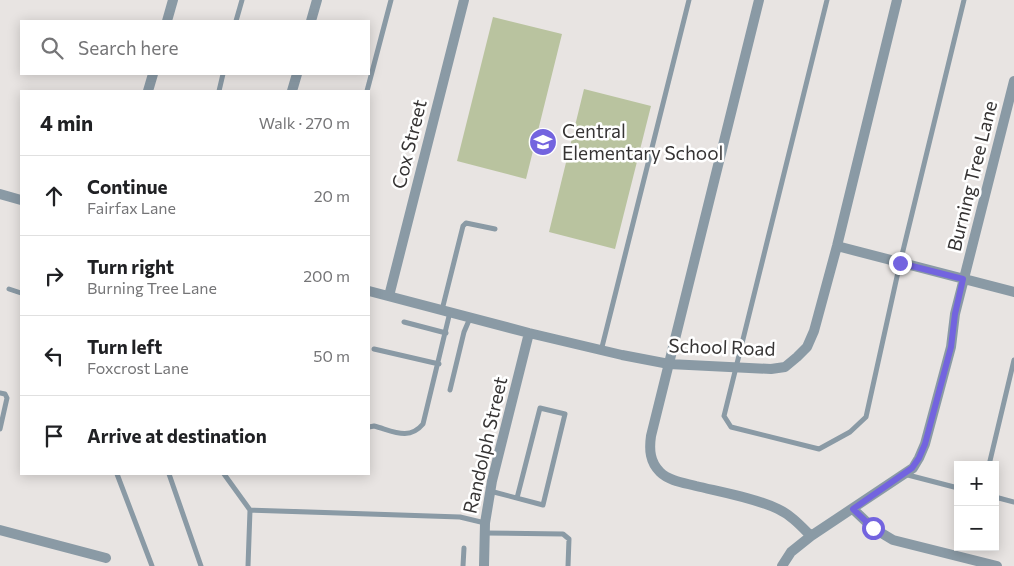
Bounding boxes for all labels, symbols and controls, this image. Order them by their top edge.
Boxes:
search box [20,20,370,75]
icon: search [38,34,66,62]
text: Search here [78,36,178,59]
street label: Cox Street [386,97,431,191]
street label: Burning Tree Lane [942,98,1001,254]
text: 4 min [40,110,93,135]
text: Walk · 270 m [259,113,350,132]
place label: Central Elementary School [562,119,723,164]
school or university icon: Central Elementary School [528,127,558,157]
text: Continue [87,175,167,198]
icon: ahead [40,182,68,210]
text: 20 m [314,186,350,205]
text: Fairfax Lane [87,198,176,217]
route end [889,252,912,275]
text: Turn right [87,255,174,278]
icon: right [40,262,68,290]
text: 200 m [303,266,350,285]
text: Burning Tree Lane [87,278,217,297]
street label: School Road [668,333,776,360]
text: Turn left [87,335,162,358]
icon: left [40,342,68,370]
text: 50 m [313,346,350,365]
text: Foxcrost Lane [87,358,189,377]
street label: Randolph Street [458,374,512,516]
icon: arrive [40,422,68,450]
text: Arrive at destination [87,424,267,447]
map controls [954,461,999,551]
button: + [954,461,999,506]
button: − [954,506,999,551]
route start [862,517,885,540]

